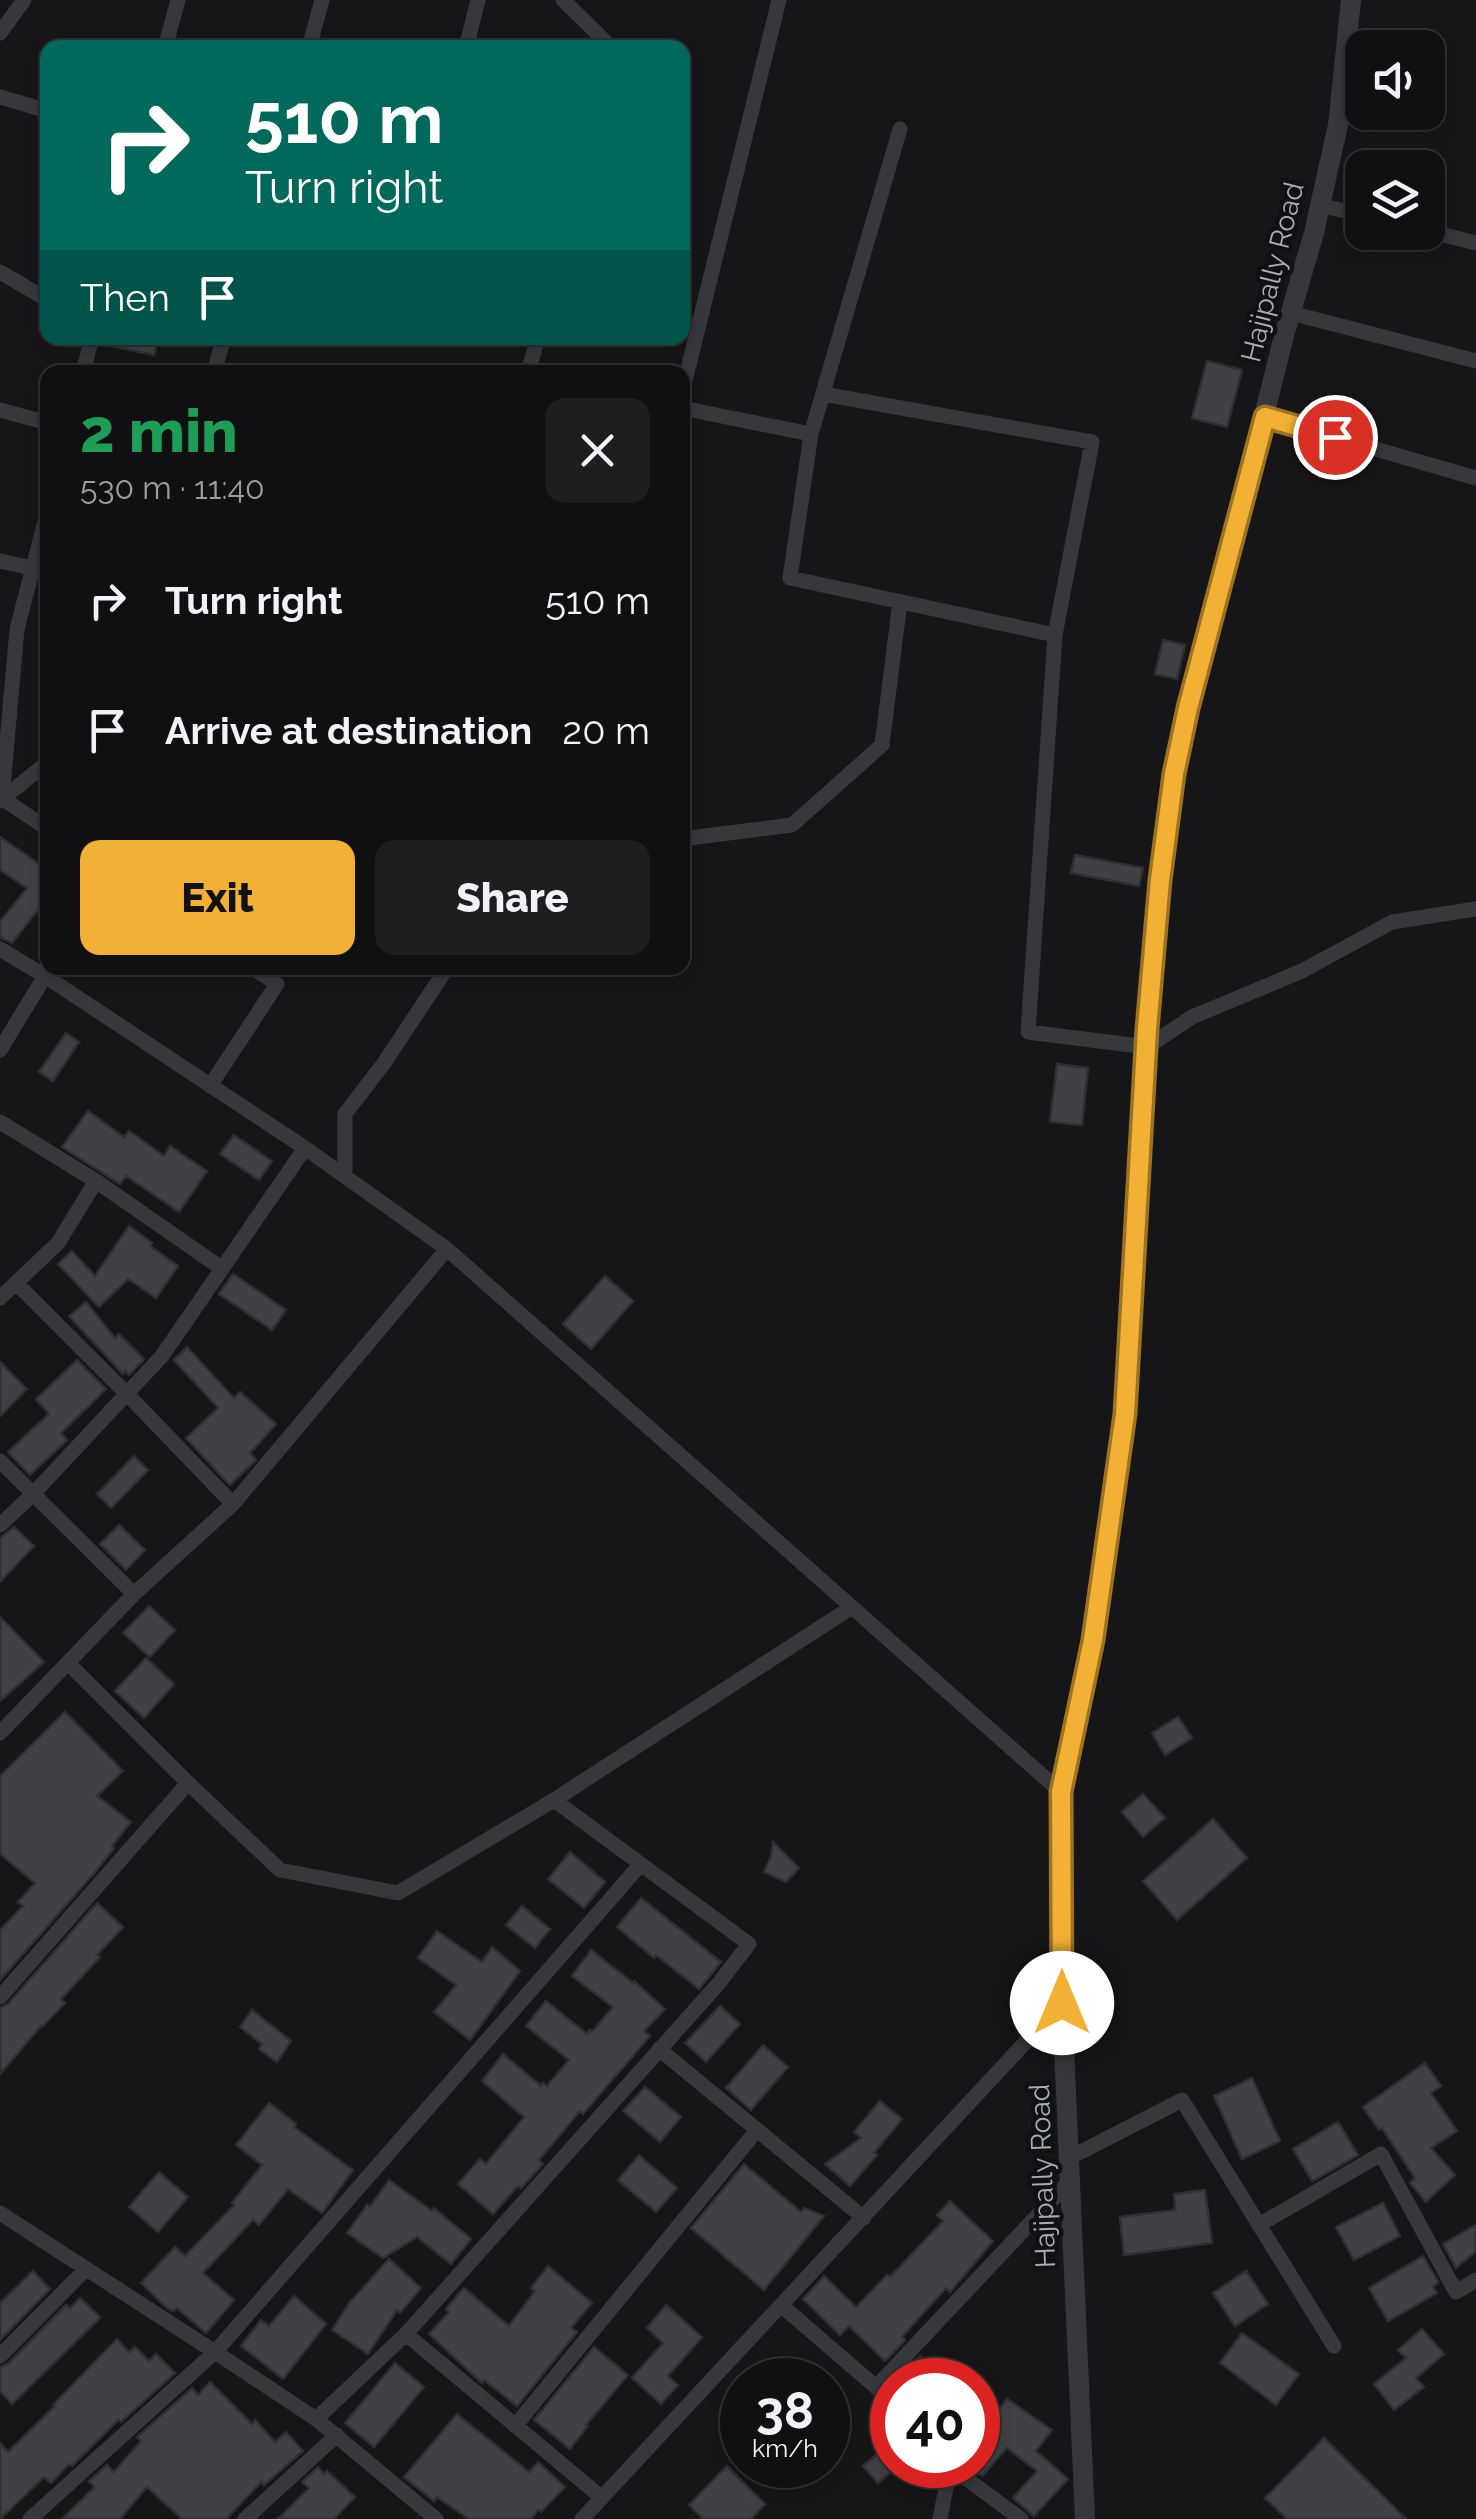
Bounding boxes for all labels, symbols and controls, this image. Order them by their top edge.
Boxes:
map controls [1345,30,1445,250]
button: sound [1345,30,1445,130]
text: 510 m [245,77,443,159]
icon: right [80,80,210,210]
button: layers [1345,150,1445,250]
text: Turn right [245,161,443,214]
street label: Hajipally Road [1234,179,1311,365]
icon: arrive [190,270,245,325]
text: Then [80,275,170,320]
pin [1293,395,1378,480]
text: 2 min [80,396,238,466]
button: close [545,398,650,503]
icon: arrive [1308,410,1363,465]
text: 530 m · 11:40 [80,469,265,506]
icon: right [80,573,135,628]
text: Turn right [165,578,342,623]
text: 510 m [545,578,650,623]
icon: arrive [80,703,135,758]
text: Arrive at destination [165,708,532,753]
text: 20 m [562,708,650,753]
button: Exit [80,840,355,955]
button: Share [375,840,650,955]
position arrow [1010,1951,1114,2055]
street label: Hajipally Road [1023,2083,1062,2269]
speed limit sign: 40 [870,2358,1000,2488]
text: 38 [756,2381,814,2440]
text: km/h [752,2433,818,2463]

